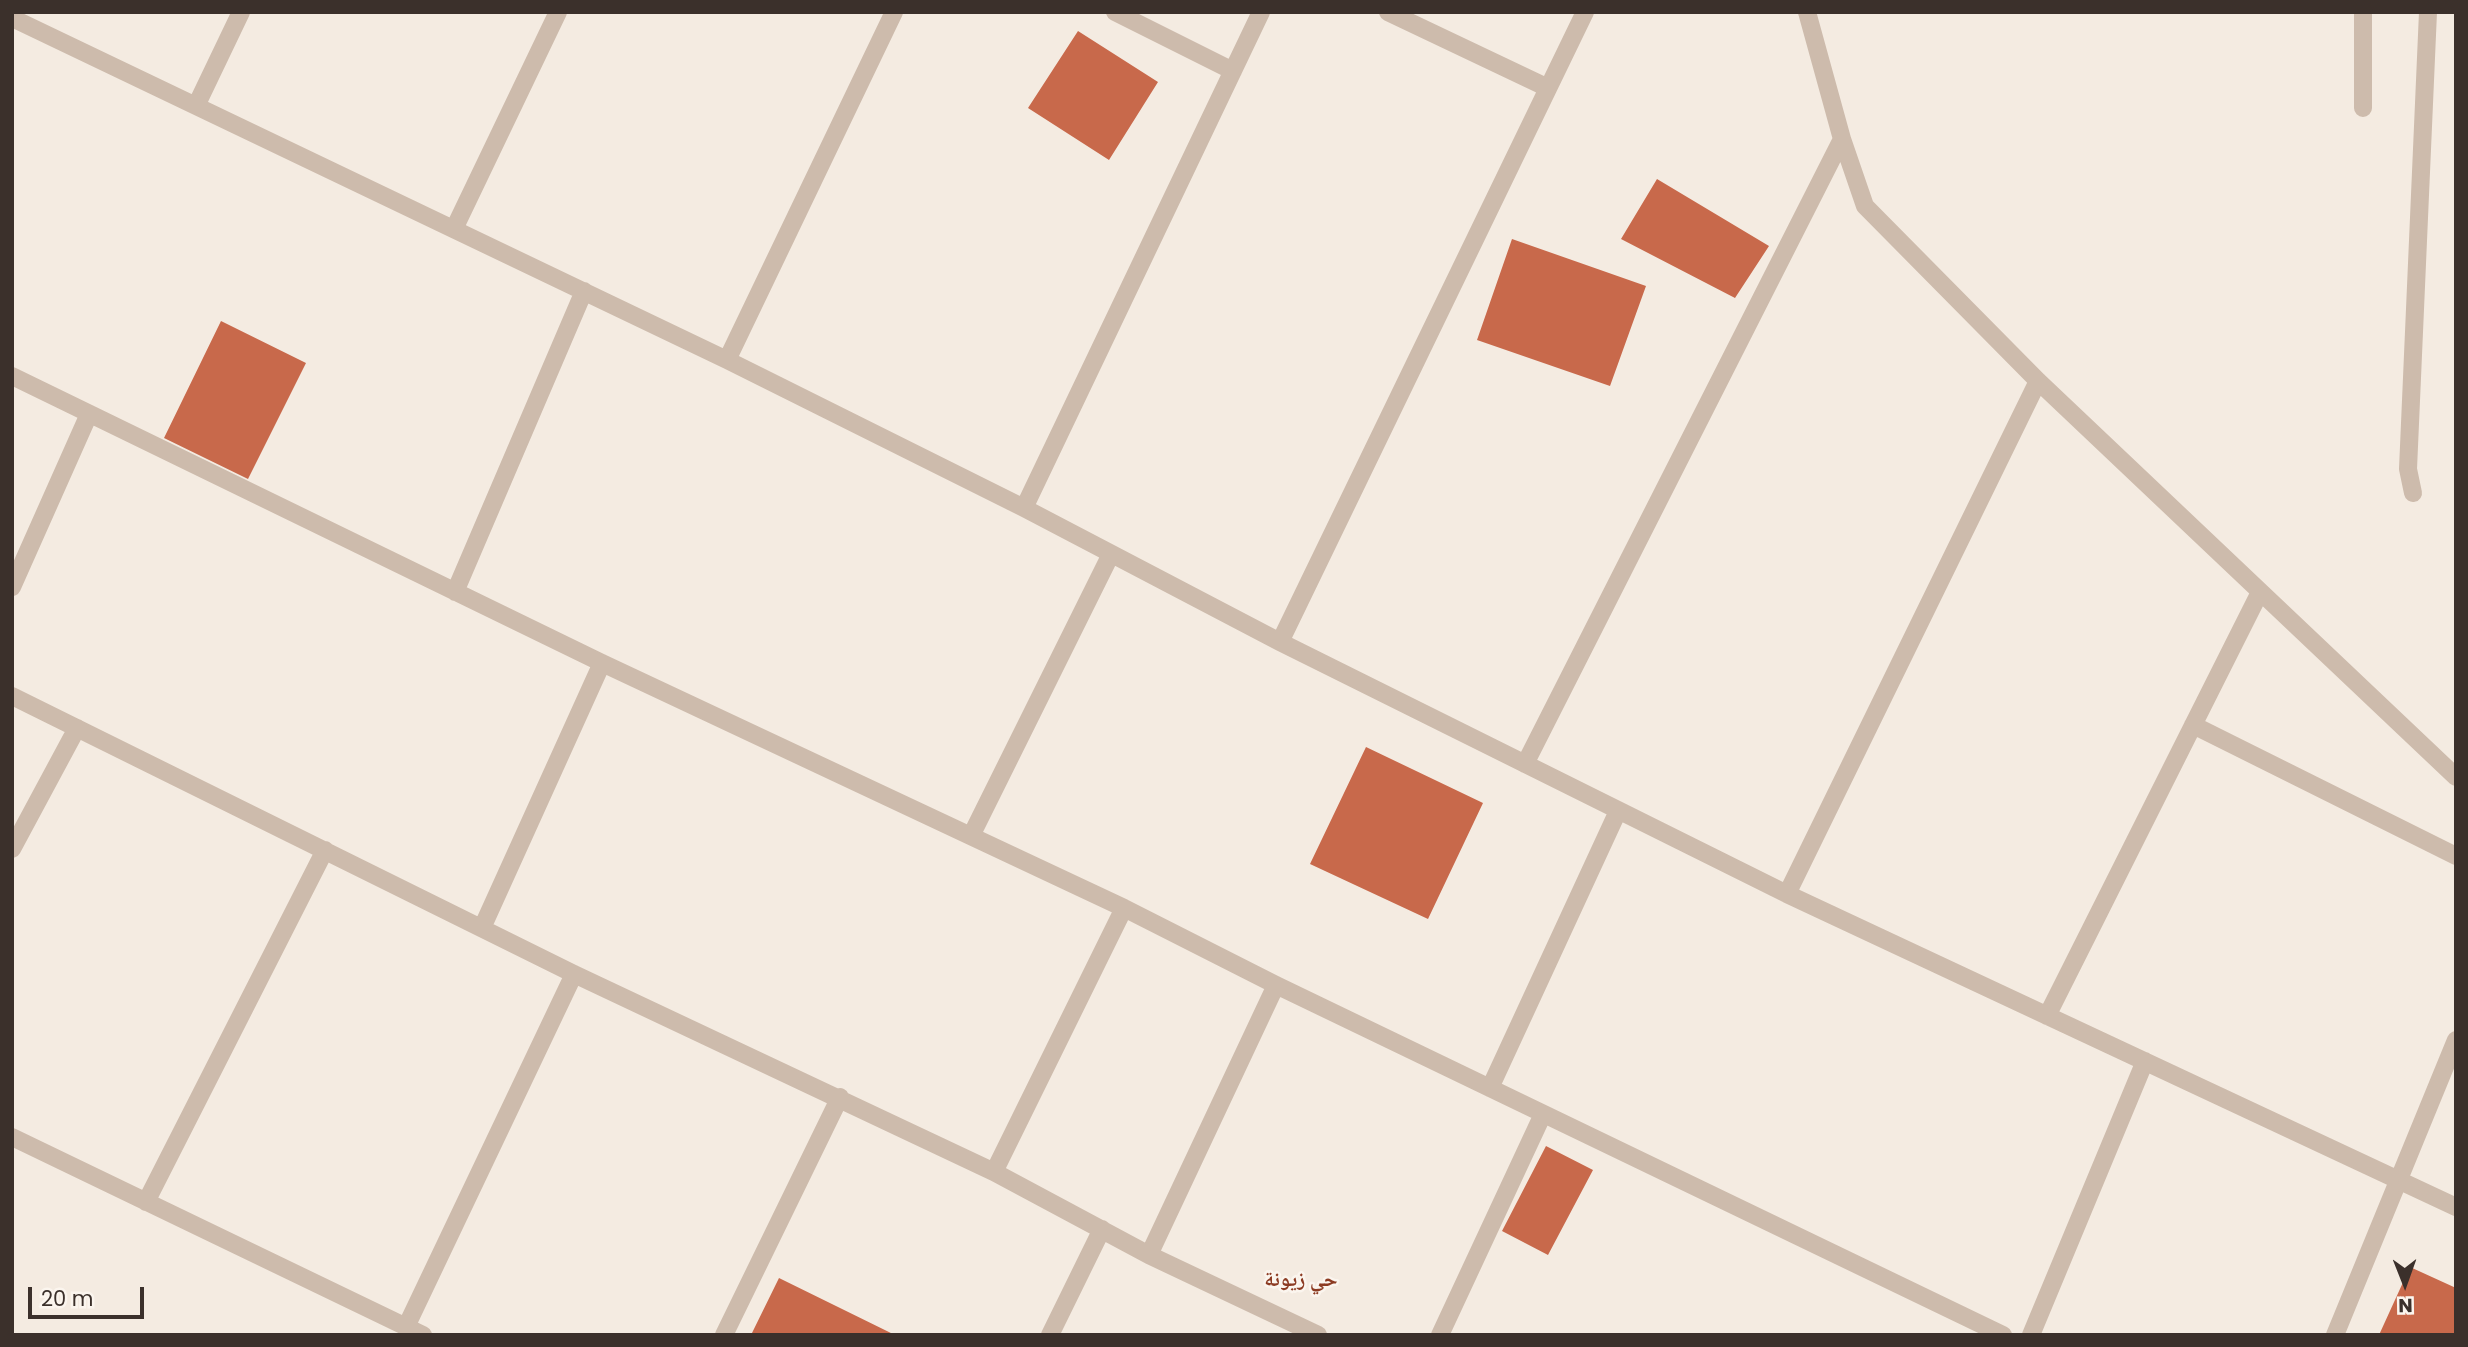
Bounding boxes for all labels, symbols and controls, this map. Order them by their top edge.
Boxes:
north arrow [2370,1249,2440,1319]
district label: حي زيونة [1264,1268,1338,1294]
scale bar [32,1274,147,1318]
text: 20 m [41,1284,94,1313]
text: N [2398,1292,2413,1319]

